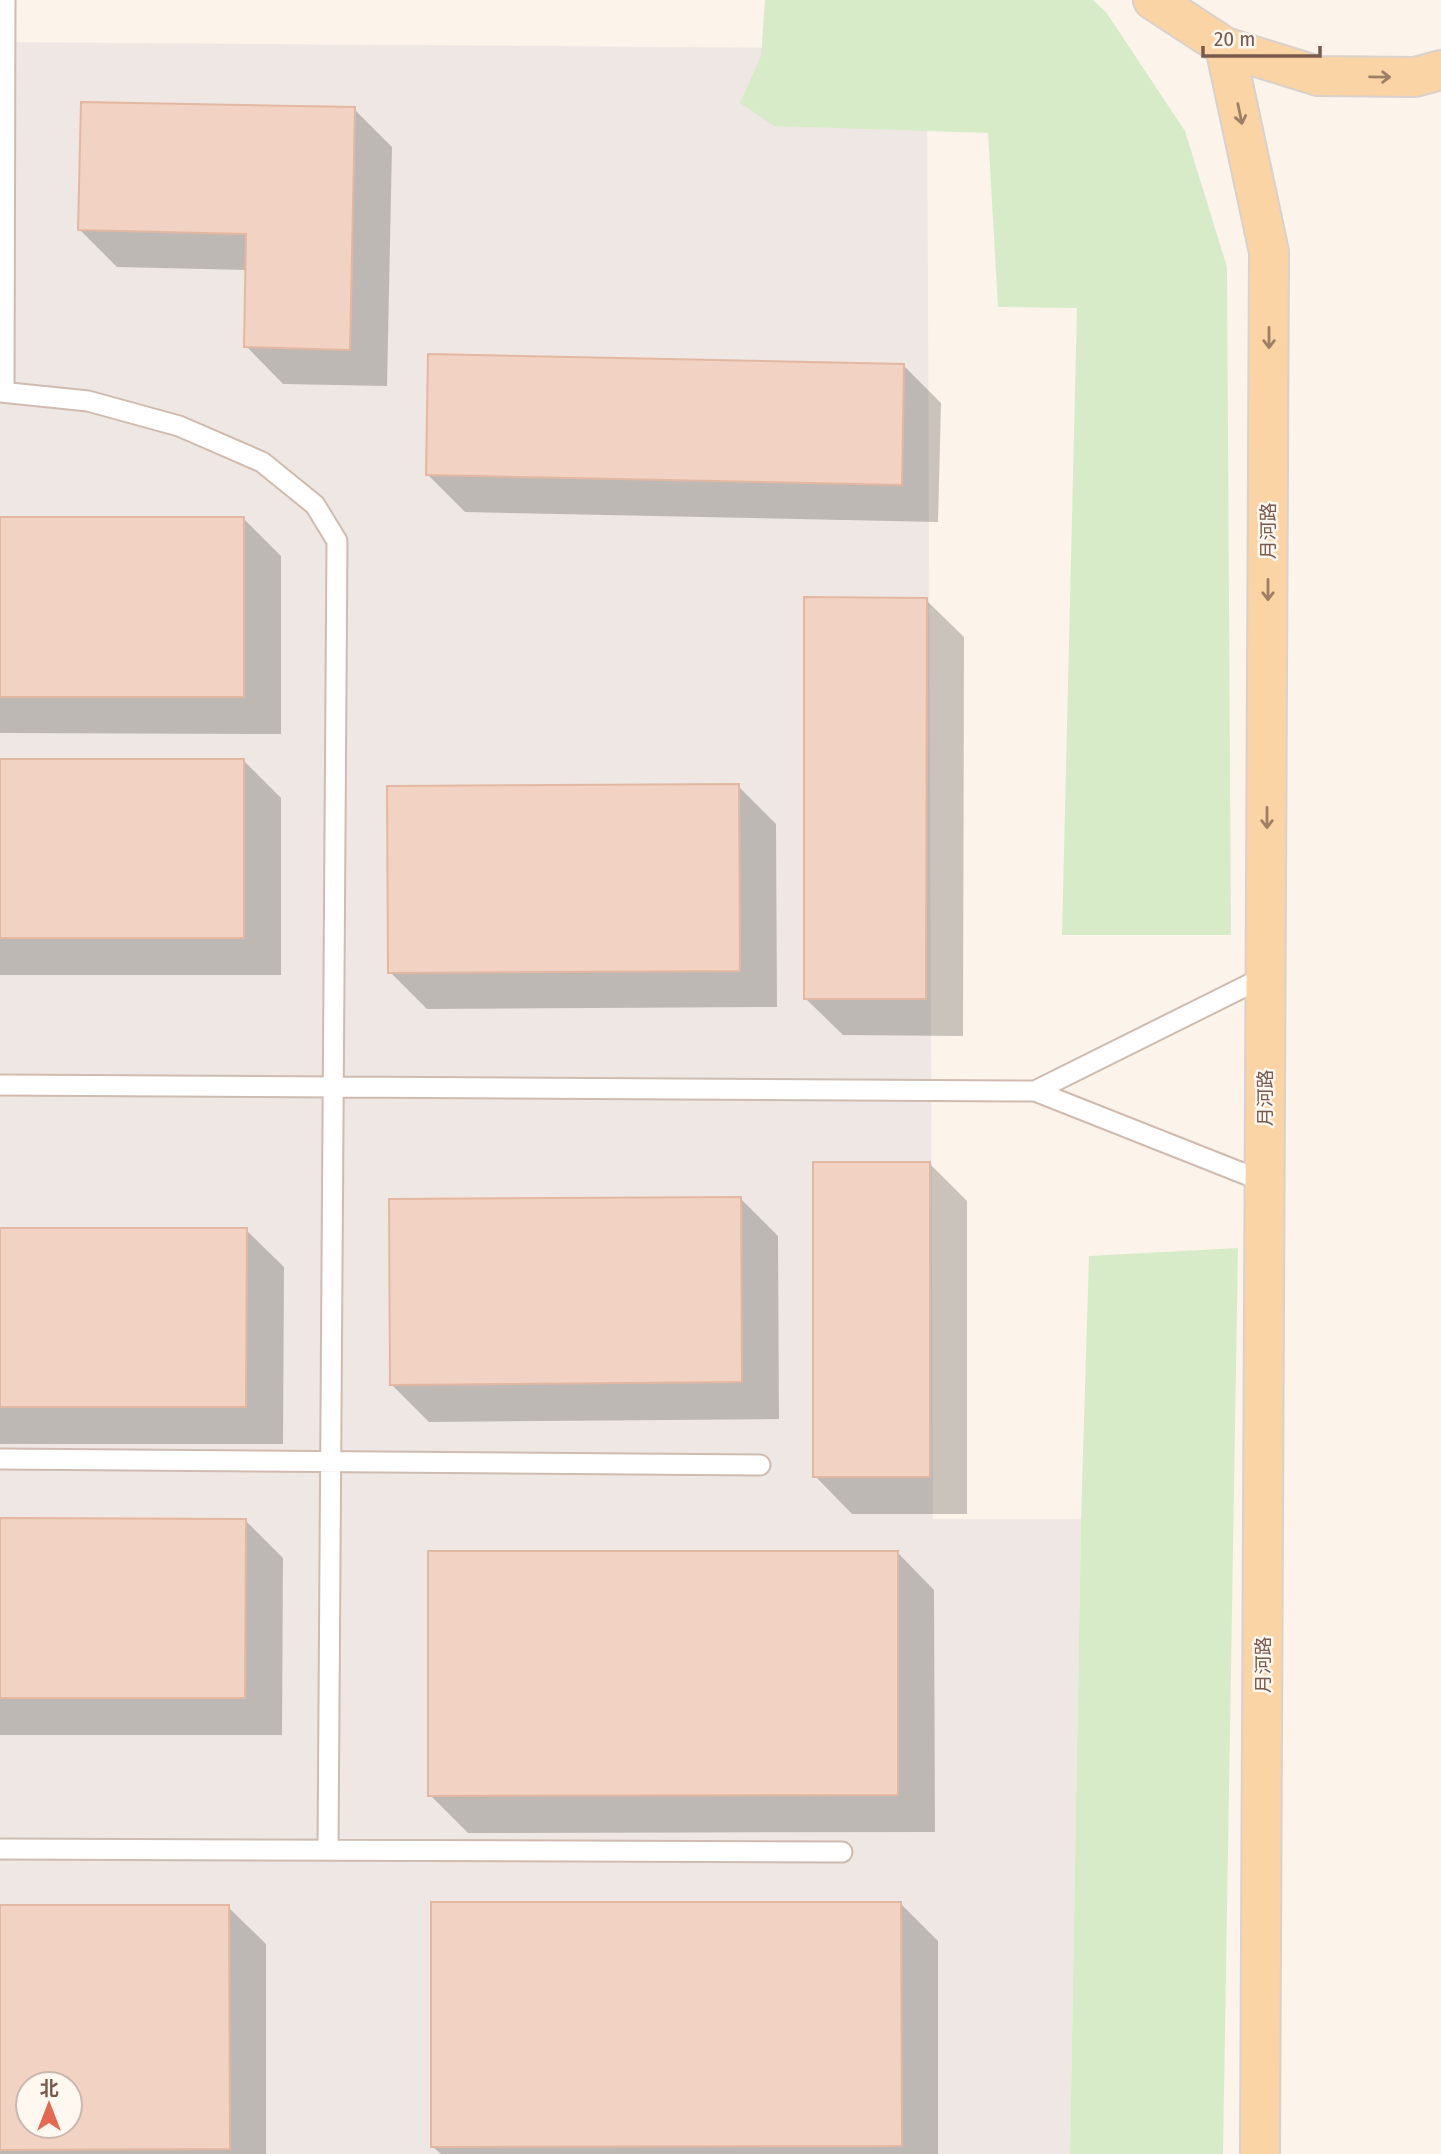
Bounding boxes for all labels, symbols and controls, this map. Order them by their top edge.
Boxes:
scale bar [1203,14,1320,58]
text: 20 m [1214,26,1255,52]
one-way arrow [1368,70,1391,84]
one-way arrow [1233,102,1247,125]
one-way arrow [1262,327,1276,350]
street label: 月河路 [1257,502,1280,560]
one-way arrow [1261,579,1275,602]
one-way arrow [1260,806,1274,829]
street label: 月河路 [1254,1069,1277,1127]
street label: 月河路 [1252,1636,1275,1694]
north arrow [14,2070,84,2140]
text: 北 [39,2077,59,2100]

